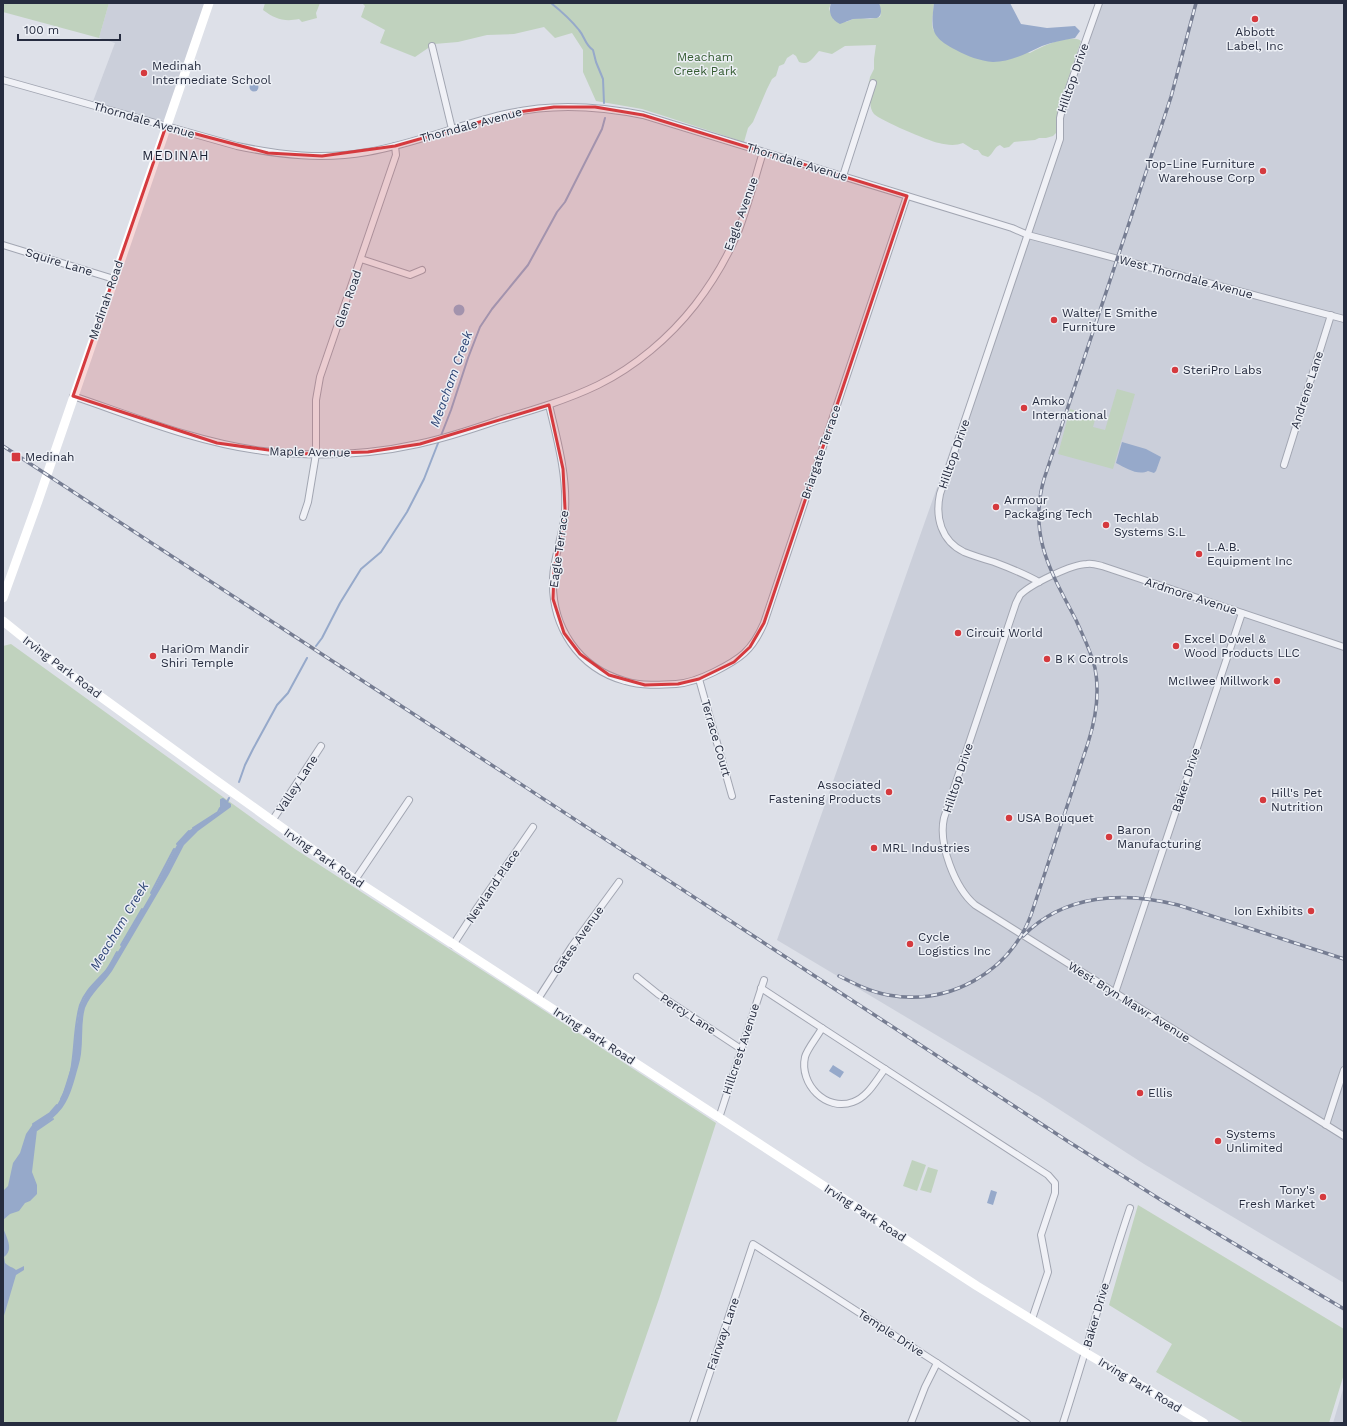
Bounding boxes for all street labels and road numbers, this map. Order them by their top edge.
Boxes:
street label: Hilltop Drive [1055,41,1091,115]
street label: Thorndale Avenue [92,99,196,141]
street label: Thorndale Avenue [419,105,524,145]
street label: Thorndale Avenue [745,140,849,184]
street label: Eagle Avenue [721,175,761,253]
street label: Squire Lane [24,245,95,279]
street label: West Thorndale Avenue [1117,252,1255,302]
street label: Medinah Road [86,259,126,341]
street label: Glen Road [332,268,364,330]
street label: Andrene Lane [1288,349,1326,431]
street label: Briargate Terrace [798,403,844,501]
street label: Hilltop Drive [936,417,972,491]
street label: Maple Avenue [269,444,351,460]
street label: Eagle Terrace [547,509,571,589]
street label: Ardmore Avenue [1143,574,1239,618]
street label: Irving Park Road [20,633,104,701]
street label: Terrace Court [698,698,734,778]
street label: Hilltop Drive [940,741,976,815]
street label: Baker Drive [1169,746,1203,814]
street label: Valley Lane [273,752,321,816]
street label: Irving Park Road [281,825,367,891]
street label: Newland Place [463,846,523,926]
street label: Gates Avenue [549,903,607,977]
street label: West Bryn Mawr Avenue [1065,959,1193,1045]
street label: Percy Lane [658,991,719,1037]
street label: Hillcrest Avenue [720,1002,762,1096]
street label: Irving Park Road [550,1004,638,1068]
street label: Irving Park Road [821,1181,909,1245]
street label: Baker Drive [1080,1281,1112,1349]
street label: Fairway Lane [704,1296,742,1372]
street label: Temple Drive [855,1306,927,1360]
street label: Irving Park Road [1096,1355,1184,1415]

